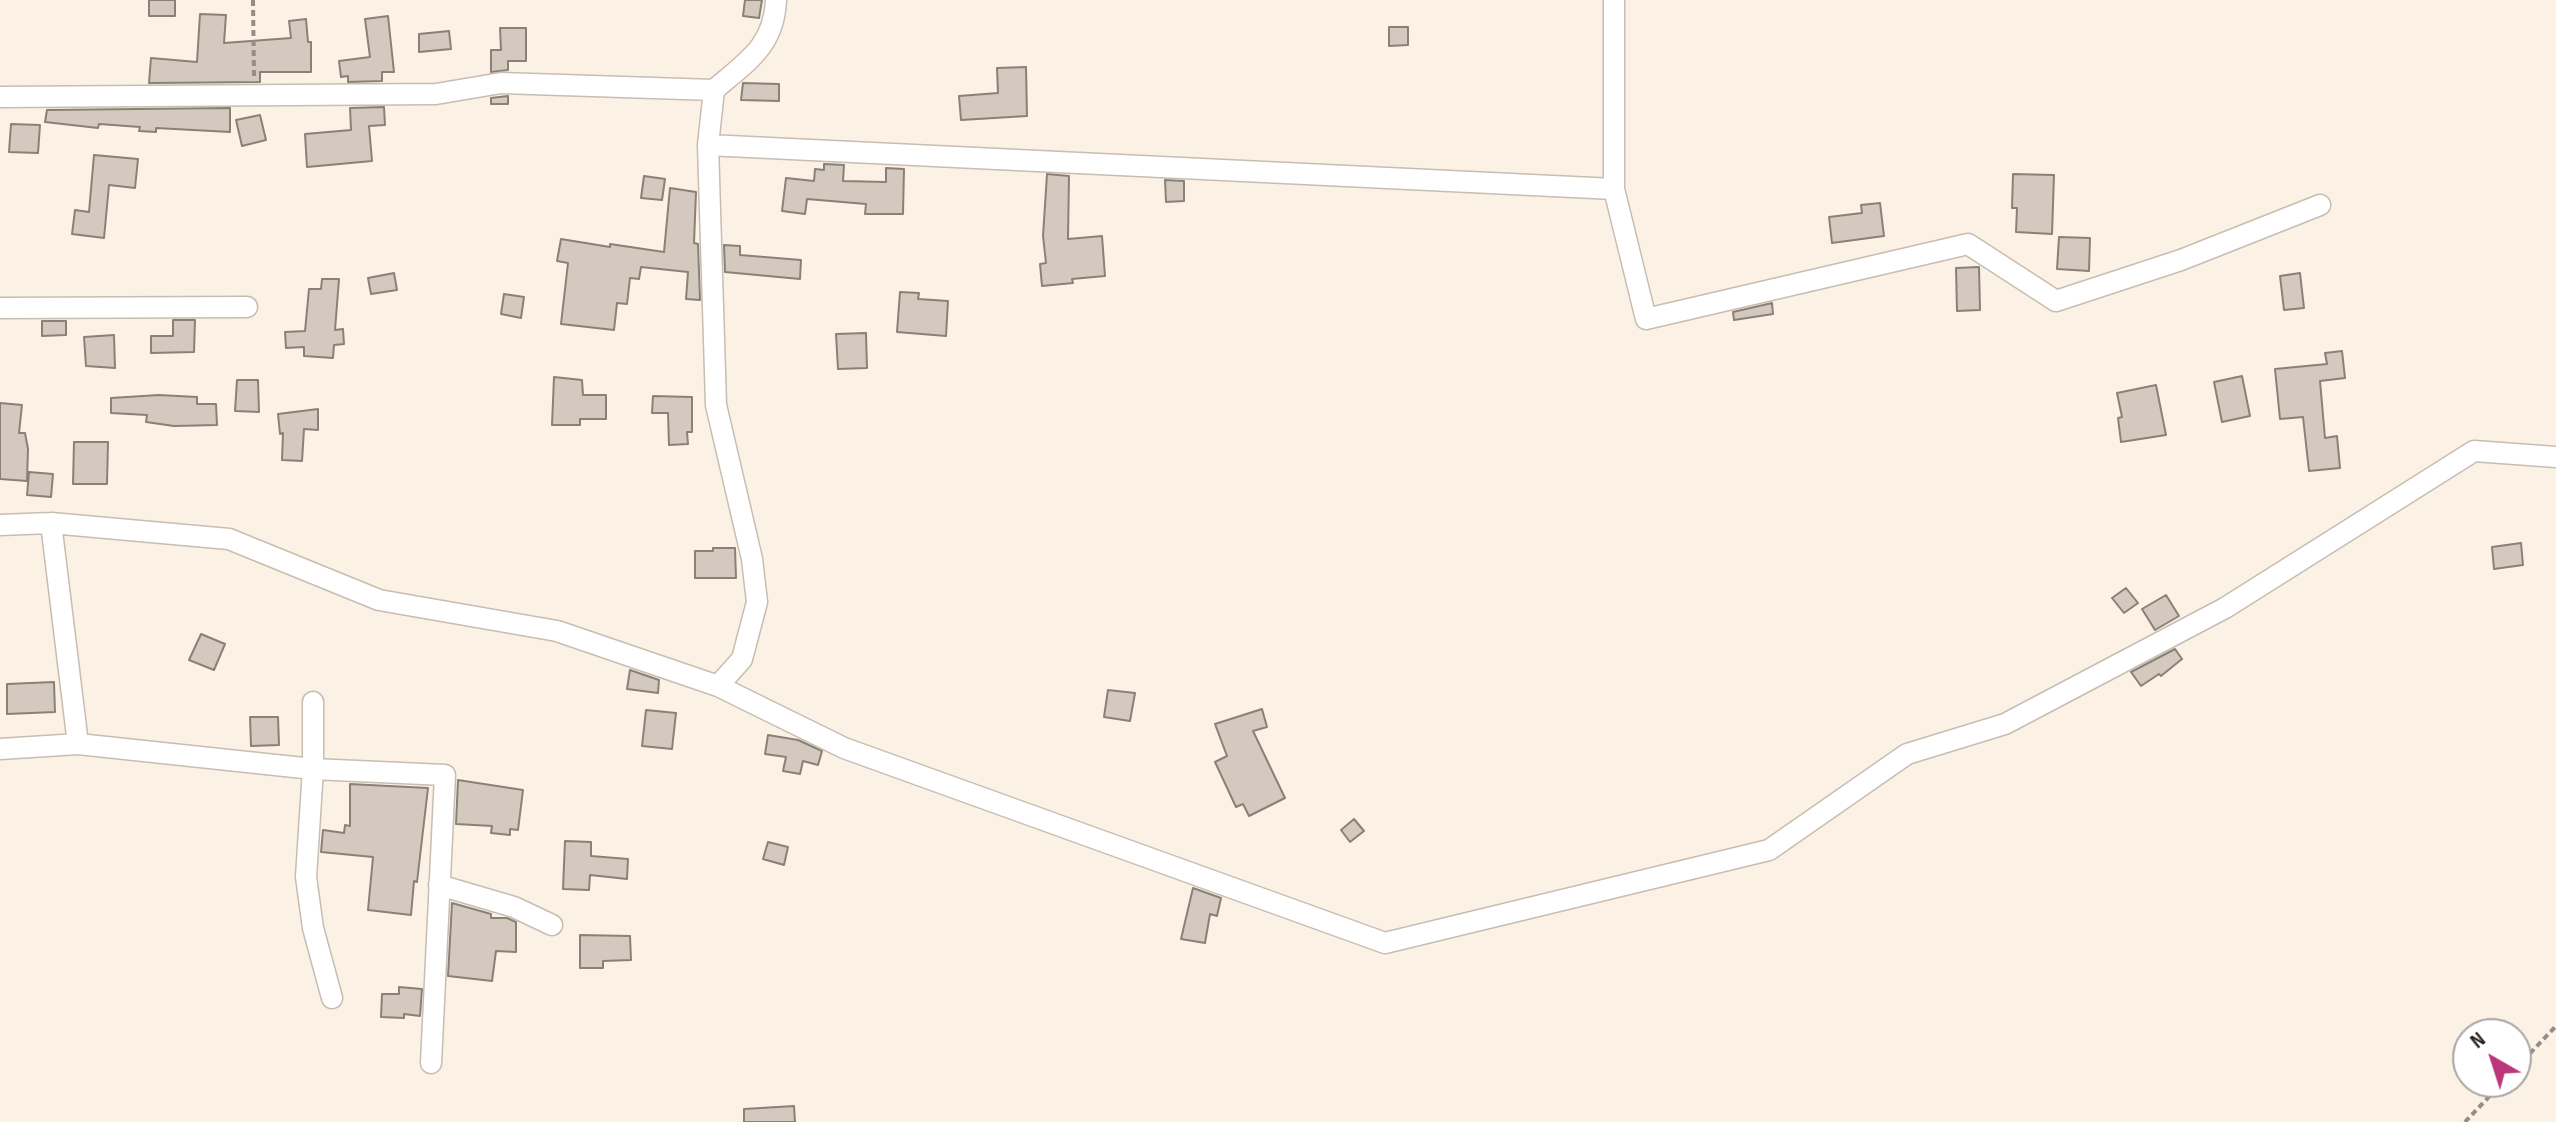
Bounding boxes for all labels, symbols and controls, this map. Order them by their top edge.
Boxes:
north arrow [2452,1018,2532,1098]
text: N [2465,1026,2491,1055]

